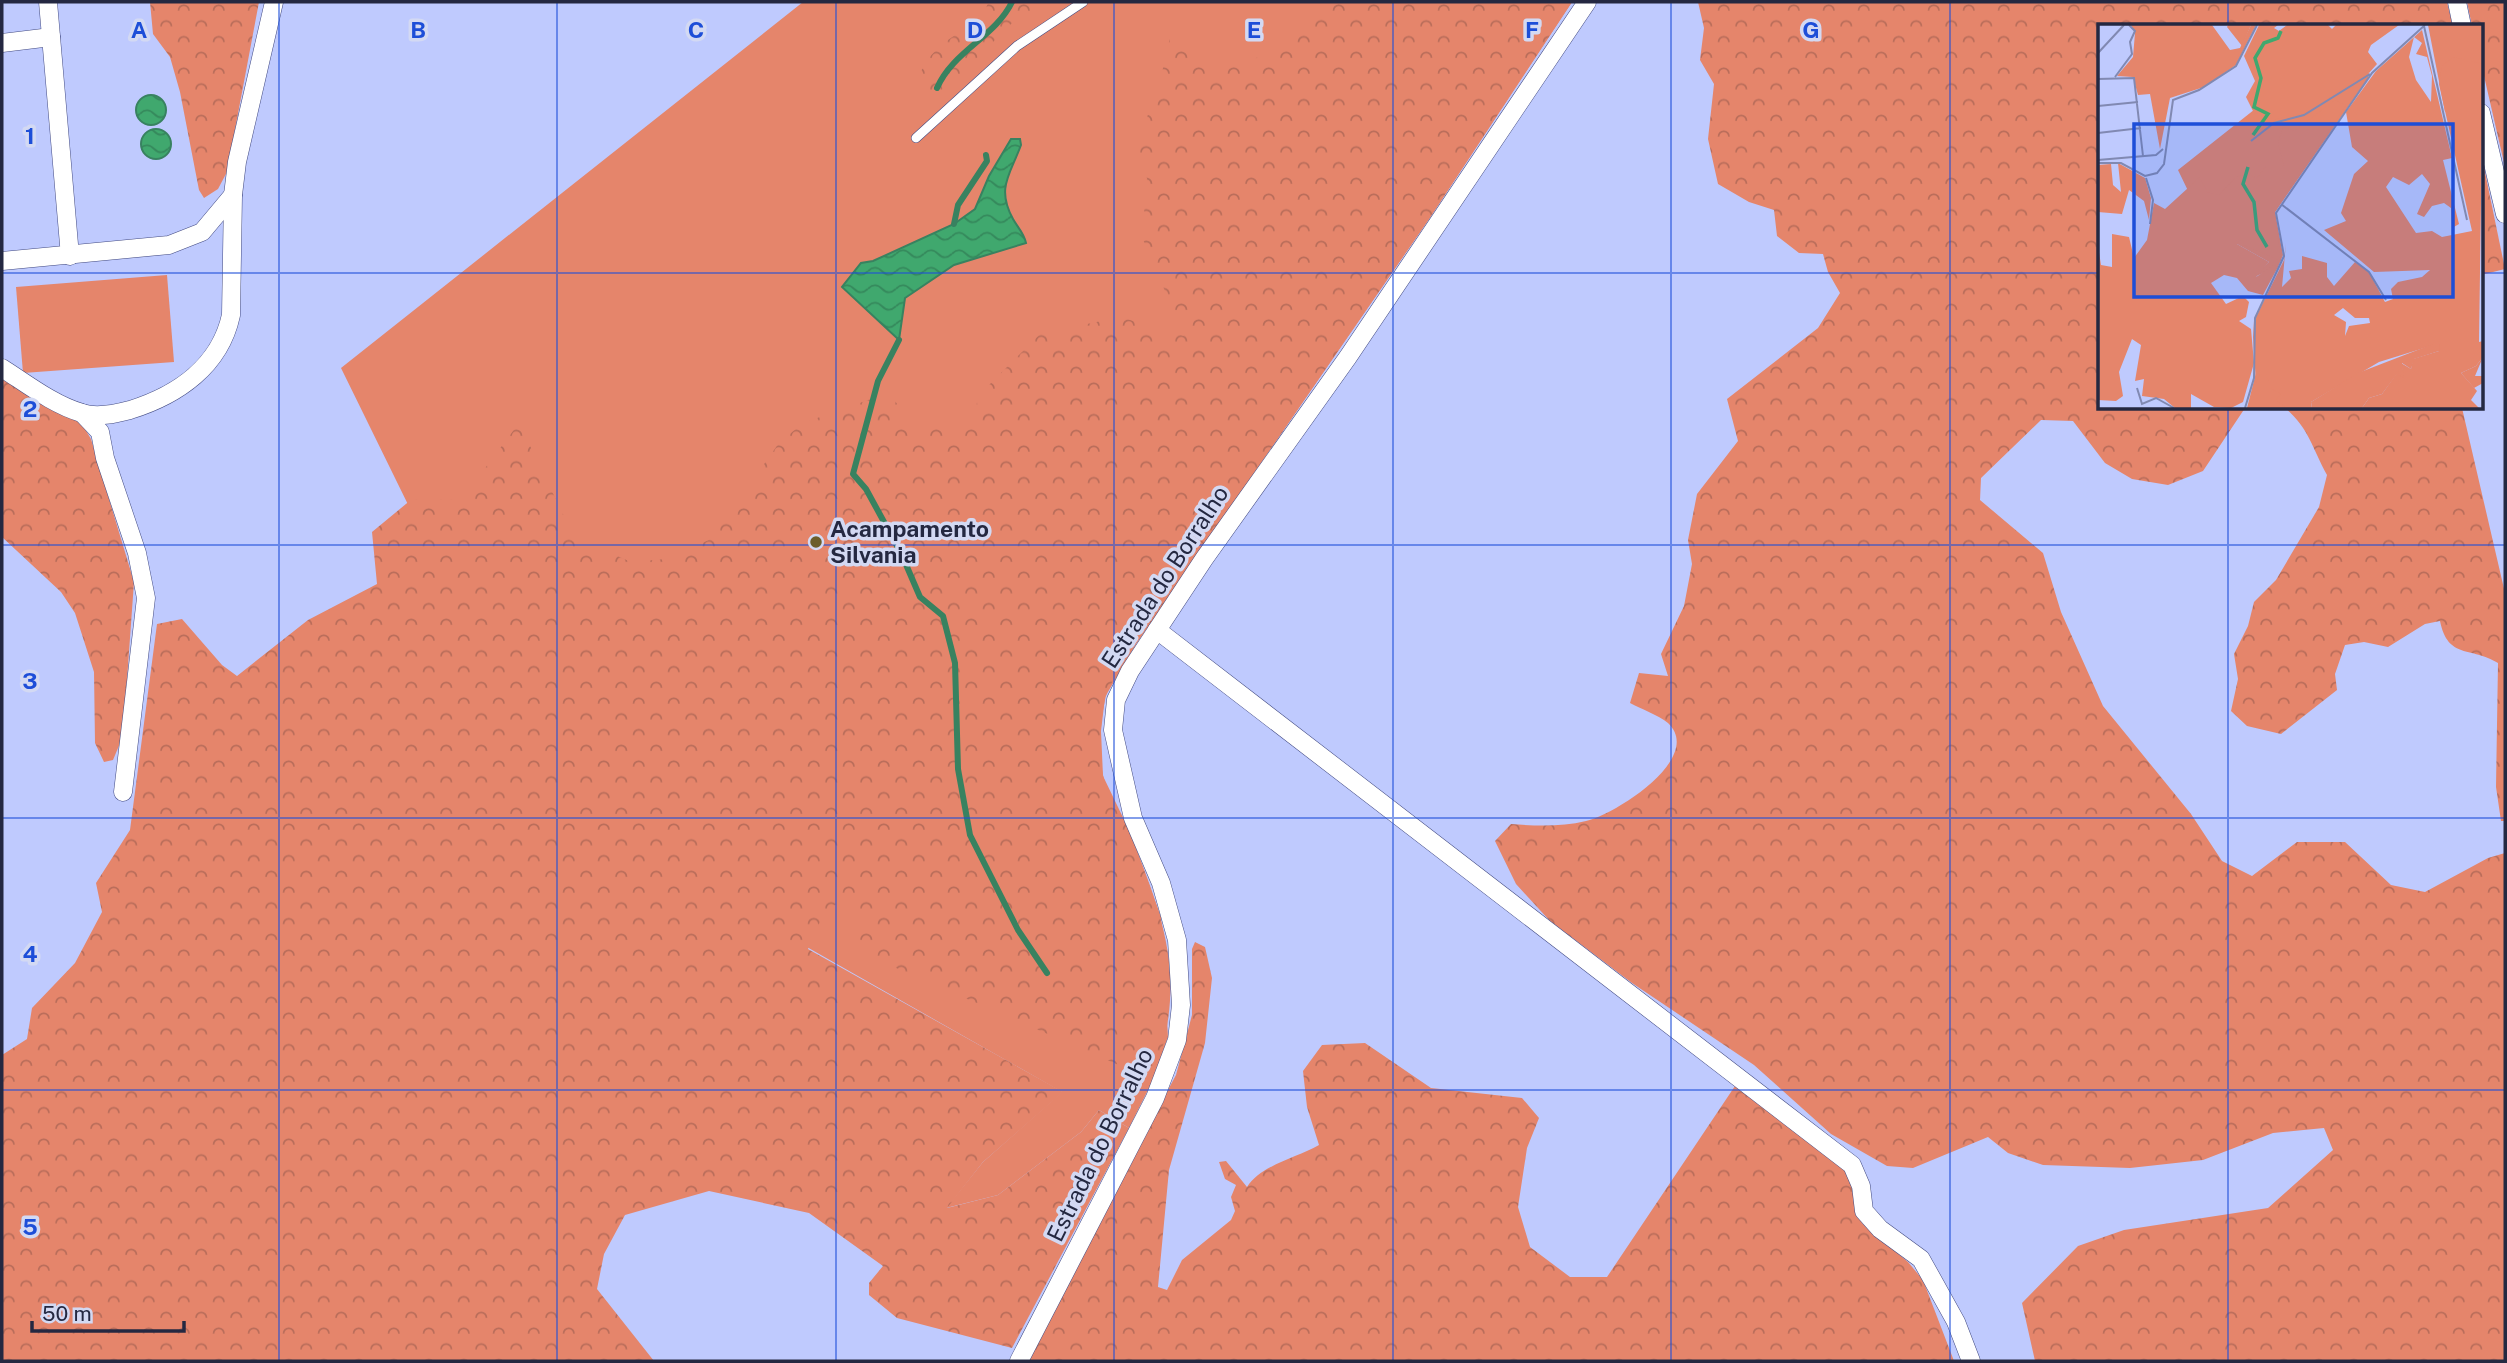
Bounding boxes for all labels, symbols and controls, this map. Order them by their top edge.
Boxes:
text: A [131,16,148,43]
text: B [410,16,426,43]
text: C [688,16,704,43]
text: D [967,16,983,43]
text: E [1247,16,1261,43]
text: F [1525,16,1539,43]
text: G [1802,16,1820,43]
inset map [2098,24,2482,410]
text: 1 [25,122,35,149]
text: 2 [23,395,37,422]
street label: Estrada do Borralho [1096,481,1233,673]
place label: Acampamento Silvania [830,515,989,568]
marker: Acampamento Silvania [808,534,824,550]
text: 3 [22,667,38,694]
text: 4 [22,940,38,967]
street label: Estrada do Borralho [1041,1044,1158,1246]
text: 5 [22,1213,38,1240]
scale bar [32,1290,184,1334]
text: 50 m [42,1301,92,1326]

